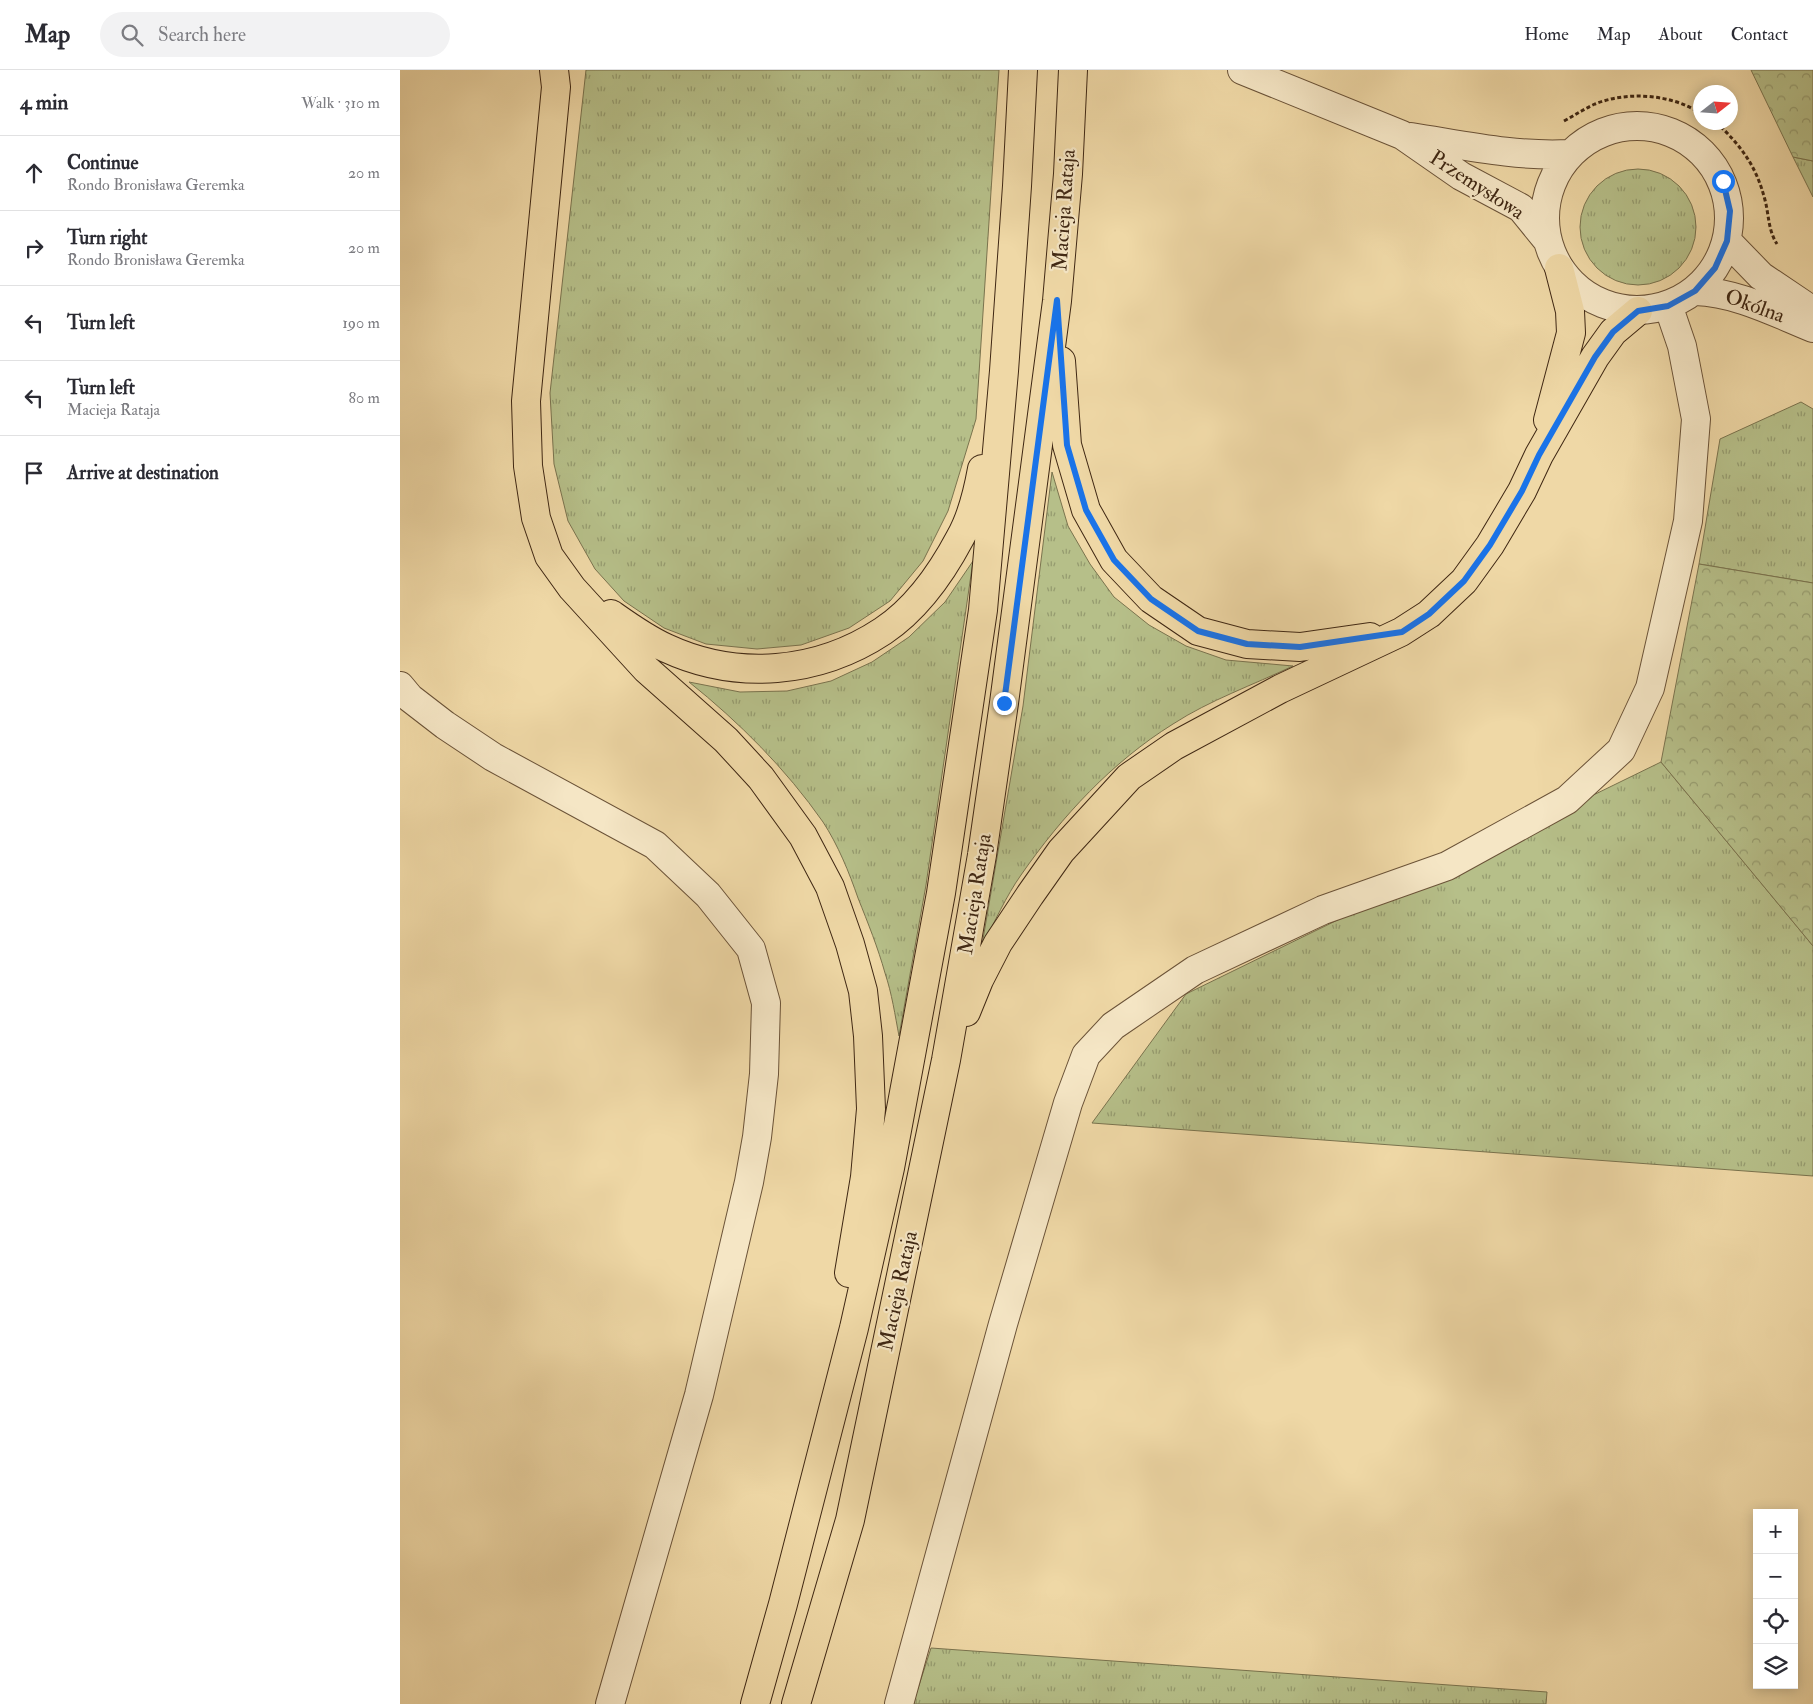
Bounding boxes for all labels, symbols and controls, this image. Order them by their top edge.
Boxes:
search box [100,12,450,57]
text: Map [25,19,70,50]
icon: search [118,21,146,49]
text: Search here [158,23,246,47]
text: Home [1524,23,1569,46]
text: Map [1597,23,1631,46]
text: About [1659,23,1703,46]
text: Contact [1731,23,1788,46]
north arrow [1693,85,1738,130]
text: 4 min [20,89,68,116]
text: Walk · 310 m [301,93,380,113]
street label: Przemysłowa [1424,144,1530,226]
street label: Macieja Rataja [1046,148,1082,272]
text: Continue [67,151,138,175]
icon: ahead [20,159,48,187]
text: 20 m [348,163,380,183]
route start [1712,170,1735,193]
text: Rondo Bronisława Geremka [67,175,245,195]
text: Turn right [67,226,147,250]
icon: right [20,234,48,262]
text: 20 m [348,238,380,258]
text: Rondo Bronisława Geremka [67,250,245,270]
street label: Okólna [1721,283,1789,329]
icon: left [20,309,48,337]
text: Turn left [67,311,135,335]
text: 190 m [342,313,380,333]
text: Turn left [67,376,135,400]
icon: left [20,384,48,412]
text: 80 m [349,388,380,408]
text: Macieja Rataja [67,400,160,420]
icon: arrive [20,459,48,487]
text: Arrive at destination [67,461,219,485]
route end [993,692,1016,715]
street label: Macieja Rataja [952,831,998,956]
street label: Macieja Rataja [872,1228,924,1354]
map controls [1753,1509,1798,1689]
button: + [1753,1509,1798,1554]
button: − [1753,1554,1798,1599]
button: locate [1753,1599,1798,1644]
button: layers [1753,1644,1798,1689]

